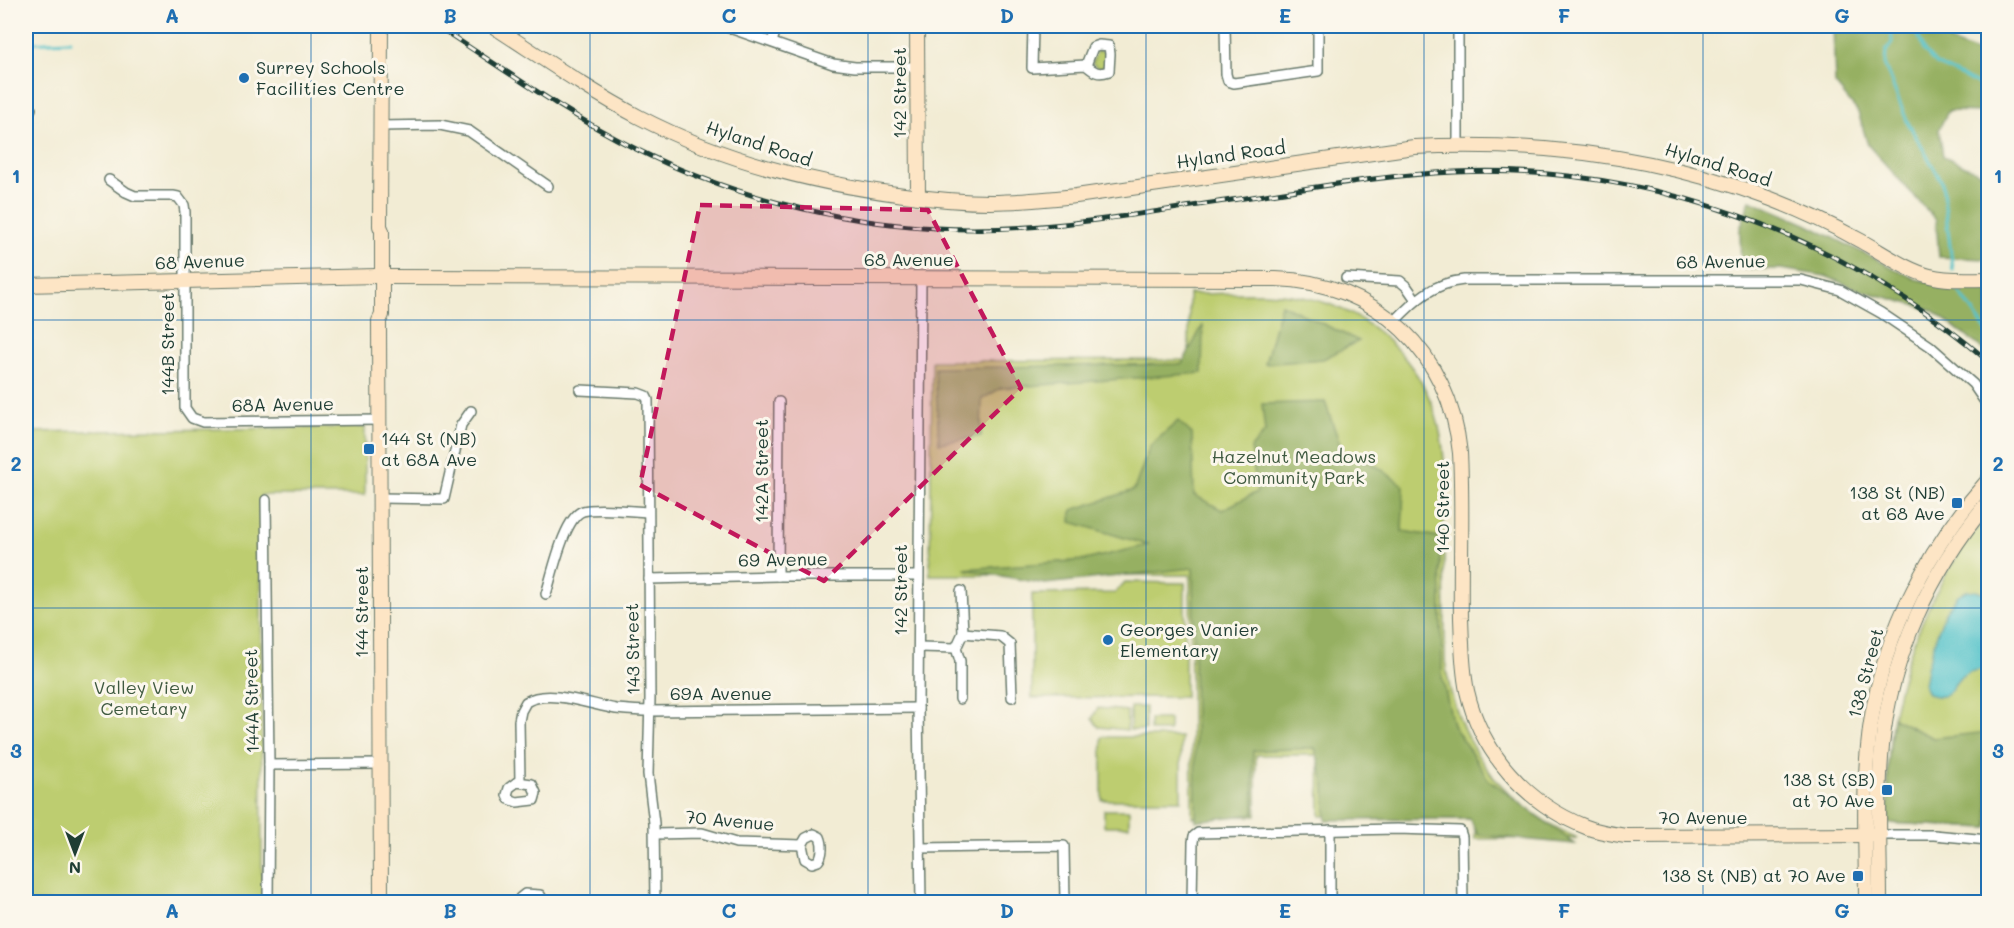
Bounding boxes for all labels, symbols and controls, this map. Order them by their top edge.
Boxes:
text: A [165,2,179,28]
text: B [443,2,457,28]
text: C [722,2,737,28]
text: D [1000,2,1014,28]
text: E [1279,2,1291,28]
text: F [1558,2,1571,28]
text: G [1834,2,1850,28]
street label: 142 Street [887,47,911,139]
place label: Surrey Schools Facilities Centre [256,55,405,100]
marker: Surrey Schools Facilities Centre [237,71,251,85]
street label: Hyland Road [703,115,815,171]
street label: Hyland Road [1175,134,1287,174]
street label: Hyland Road [1662,136,1774,192]
text: 1 [12,162,20,188]
text: 1 [1994,162,2002,188]
street label: 68 Avenue [155,247,245,275]
street label: 68 Avenue [864,247,954,271]
street label: 68 Avenue [1676,248,1766,274]
street label: 144B Street [155,292,179,396]
street label: 68A Avenue [232,391,334,417]
street label: 142A Street [749,419,773,523]
place label: 144 St (NB) at 68A Ave [381,426,477,471]
marker: 144 St (NB) at 68A Ave [362,442,376,456]
park label: Hazelnut Meadows Community Park [1212,444,1376,489]
text: 2 [10,450,22,476]
text: 2 [1992,450,2004,476]
street label: 140 Street [1430,461,1454,553]
place label: 138 St (NB) at 68 Ave [1849,480,1945,525]
marker: 138 St (NB) at 68 Ave [1950,496,1964,510]
street label: 142 Street [888,544,912,636]
street label: 69 Avenue [738,546,828,572]
street label: 144 Street [349,566,373,658]
street label: 143 Street [619,603,645,695]
place label: Georges Vanier Elementary [1120,617,1259,662]
street label: 138 Street [1841,625,1889,721]
marker: Georges Vanier Elementary [1101,633,1115,647]
street label: 144A Street [238,648,264,754]
park label: Valley View Cemetary [94,675,194,720]
street label: 69A Avenue [670,681,772,705]
text: 3 [10,737,22,763]
text: 3 [1992,737,2004,763]
place label: 138 St (SB) at 70 Ave [1782,767,1875,812]
marker: 138 St (SB) at 70 Ave [1880,783,1894,797]
street label: 70 Avenue [685,804,776,836]
street label: 70 Avenue [1658,805,1748,829]
north arrow [45,823,105,883]
text: N [69,858,81,879]
place label: 138 St (NB) at 70 Ave [1661,863,1846,887]
marker: 138 St (NB) at 70 Ave [1851,869,1865,883]
text: A [165,897,179,923]
text: B [443,897,457,923]
text: C [722,897,737,923]
text: D [1000,897,1014,923]
text: E [1279,897,1291,923]
text: F [1558,897,1571,923]
text: G [1834,897,1850,923]

